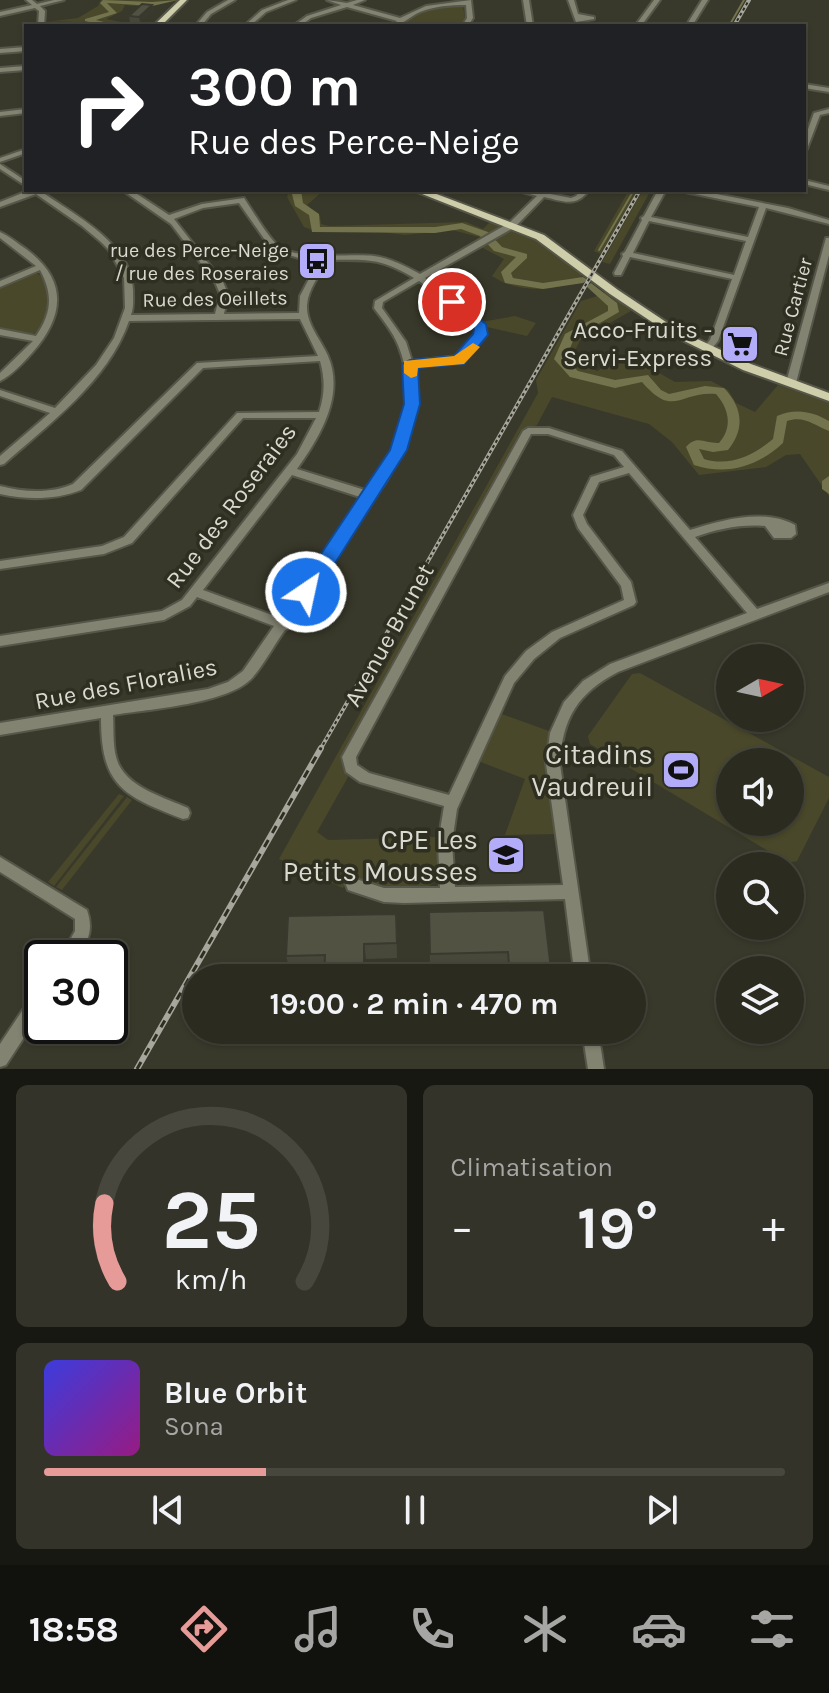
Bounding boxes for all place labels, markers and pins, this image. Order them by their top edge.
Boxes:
place label: rue des Perce-Neige / rue des Roseraies [110,239,289,285]
bus stop icon: rue des Perce-Neige / rue des Roseraies [296,240,338,282]
pin [418,268,486,336]
place label: Acco-Fruits - Servi-Express [563,316,712,372]
supermarket icon: Acco-Fruits - Servi-Express [719,323,761,365]
place label: Citadins Vaudreuil [532,738,653,803]
sports icon: Citadins Vaudreuil [660,749,702,791]
place label: CPE Les Petits Mousses [283,823,478,888]
school or university icon: CPE Les Petits Mousses [485,834,527,876]

